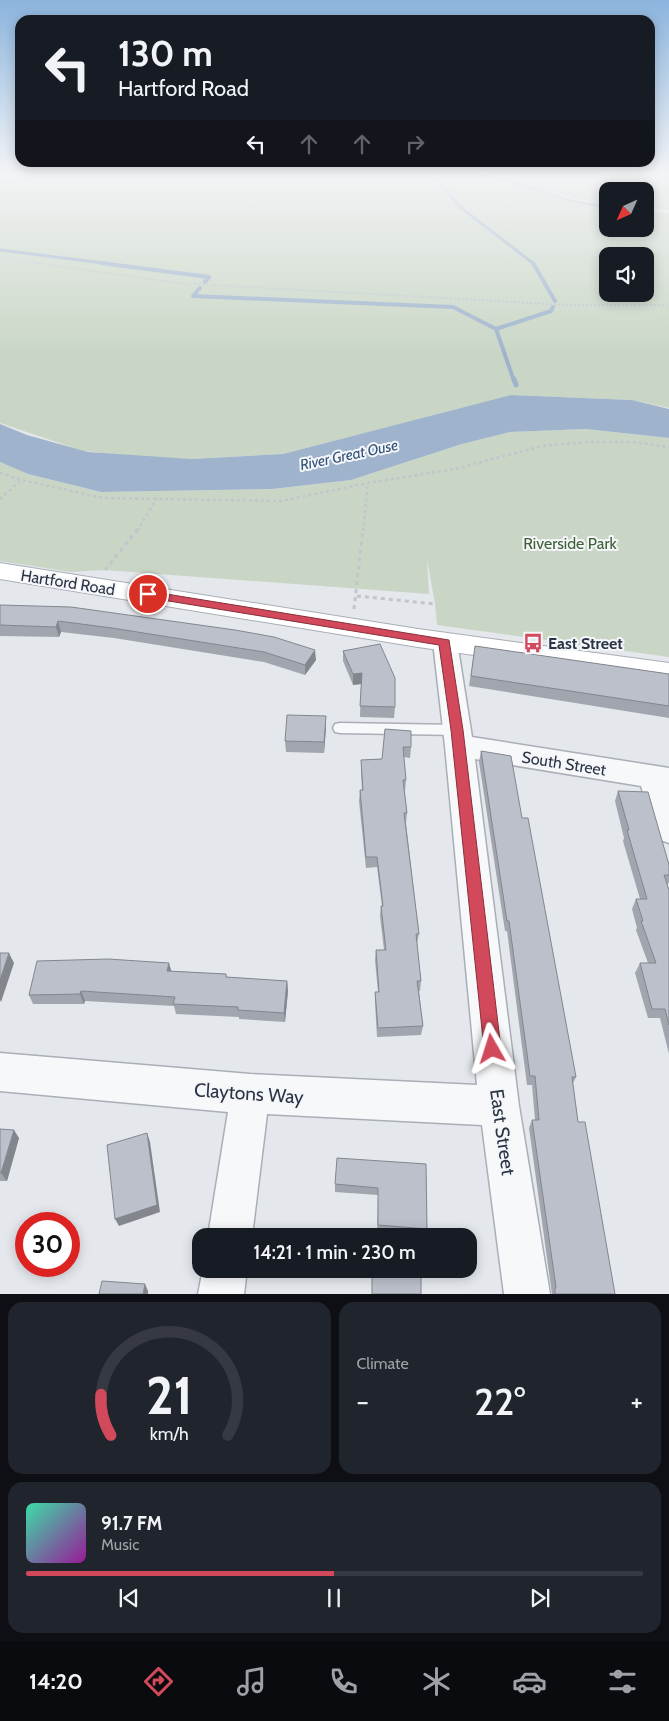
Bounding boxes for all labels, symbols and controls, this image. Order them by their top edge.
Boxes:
text: 130 m [118,32,213,75]
icon: left [35,35,100,100]
text: Hartford Road [118,75,249,102]
icon: left [242,130,270,158]
icon: ahead [295,130,323,158]
icon: ahead [348,130,376,158]
icon: right [401,130,429,158]
north arrow [599,182,654,238]
map controls [599,182,654,302]
button: sound [599,247,654,302]
water label: River Great Ouse [298,436,400,474]
park label: Riverside Park [523,534,618,553]
street label: Hartford Road [19,566,116,599]
pin [127,573,169,615]
icon: arrive [134,580,162,608]
bus stop icon: East Street [522,632,544,654]
place label: East Street [548,634,623,653]
street label: South Street [520,747,608,780]
position arrow [465,1022,517,1074]
street label: Claytons Way [193,1078,305,1109]
street label: East Street [485,1087,520,1177]
speed limit sign: 30 [15,1212,80,1277]
text: 14:21 · 1 min · 230 m [254,1241,416,1264]
text: Climate [357,1354,409,1373]
text: 21 [146,1364,193,1427]
text: 22° [474,1378,525,1425]
text: − [357,1384,369,1418]
text: + [631,1384,643,1418]
text: km/h [150,1423,189,1444]
text: 91.7 FM [101,1512,162,1535]
text: Music [101,1535,139,1554]
icon: previous [115,1584,143,1612]
icon: pause [320,1584,348,1612]
icon: next [526,1584,554,1612]
icon: directions [141,1664,176,1699]
icon: music [234,1664,269,1699]
icon: phone [326,1664,361,1699]
icon: climate [419,1664,454,1699]
icon: car [512,1664,547,1699]
icon: filters [605,1664,640,1699]
text: 14:20 [29,1668,83,1695]

